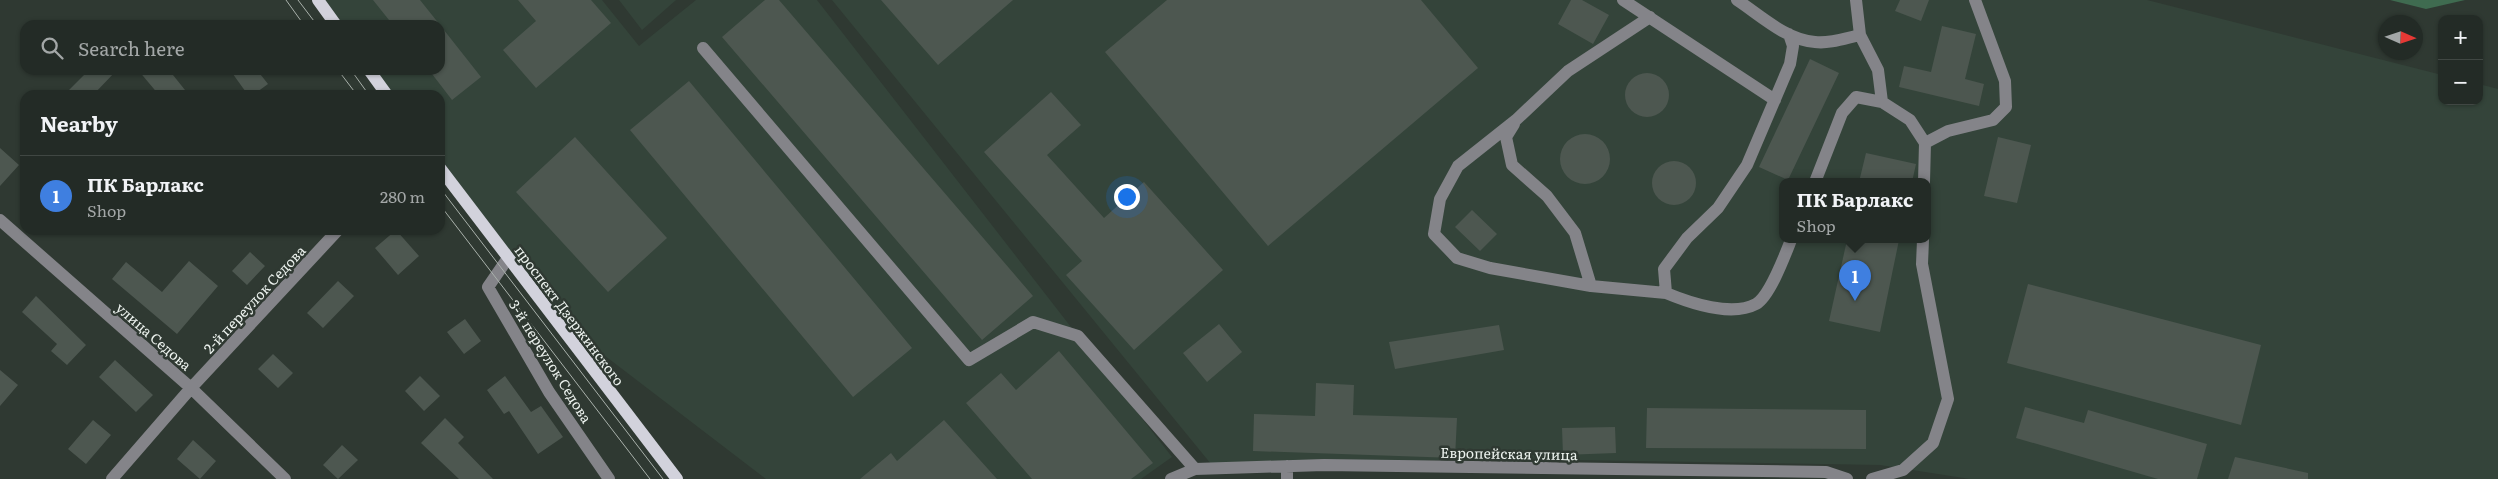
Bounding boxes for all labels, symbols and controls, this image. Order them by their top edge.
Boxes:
north arrow [2378,15,2423,60]
map controls [2438,15,2483,105]
button: + [2438,15,2483,60]
search box [20,20,445,75]
icon: search [38,34,66,62]
text: Search here [78,34,185,62]
button: − [2438,60,2483,105]
text: Nearby [40,107,118,138]
text: ПК Барлакс [87,170,204,198]
popup [1779,178,1931,243]
text: 1 [53,184,59,208]
text: 280 m [380,184,425,208]
your location [1114,184,1140,210]
text: ПК Барлакс [1797,185,1913,213]
text: Shop [87,198,126,222]
text: Shop [1797,213,1836,237]
street label: 2-й переулок Седова [198,240,310,358]
street label: проспект Дзержинского [510,241,630,389]
pin: 1 [1839,260,1871,301]
street label: 3-й переулок Седова [505,296,597,427]
street label: улица Седова [112,297,197,375]
street label: Европейская улица [1440,442,1578,464]

